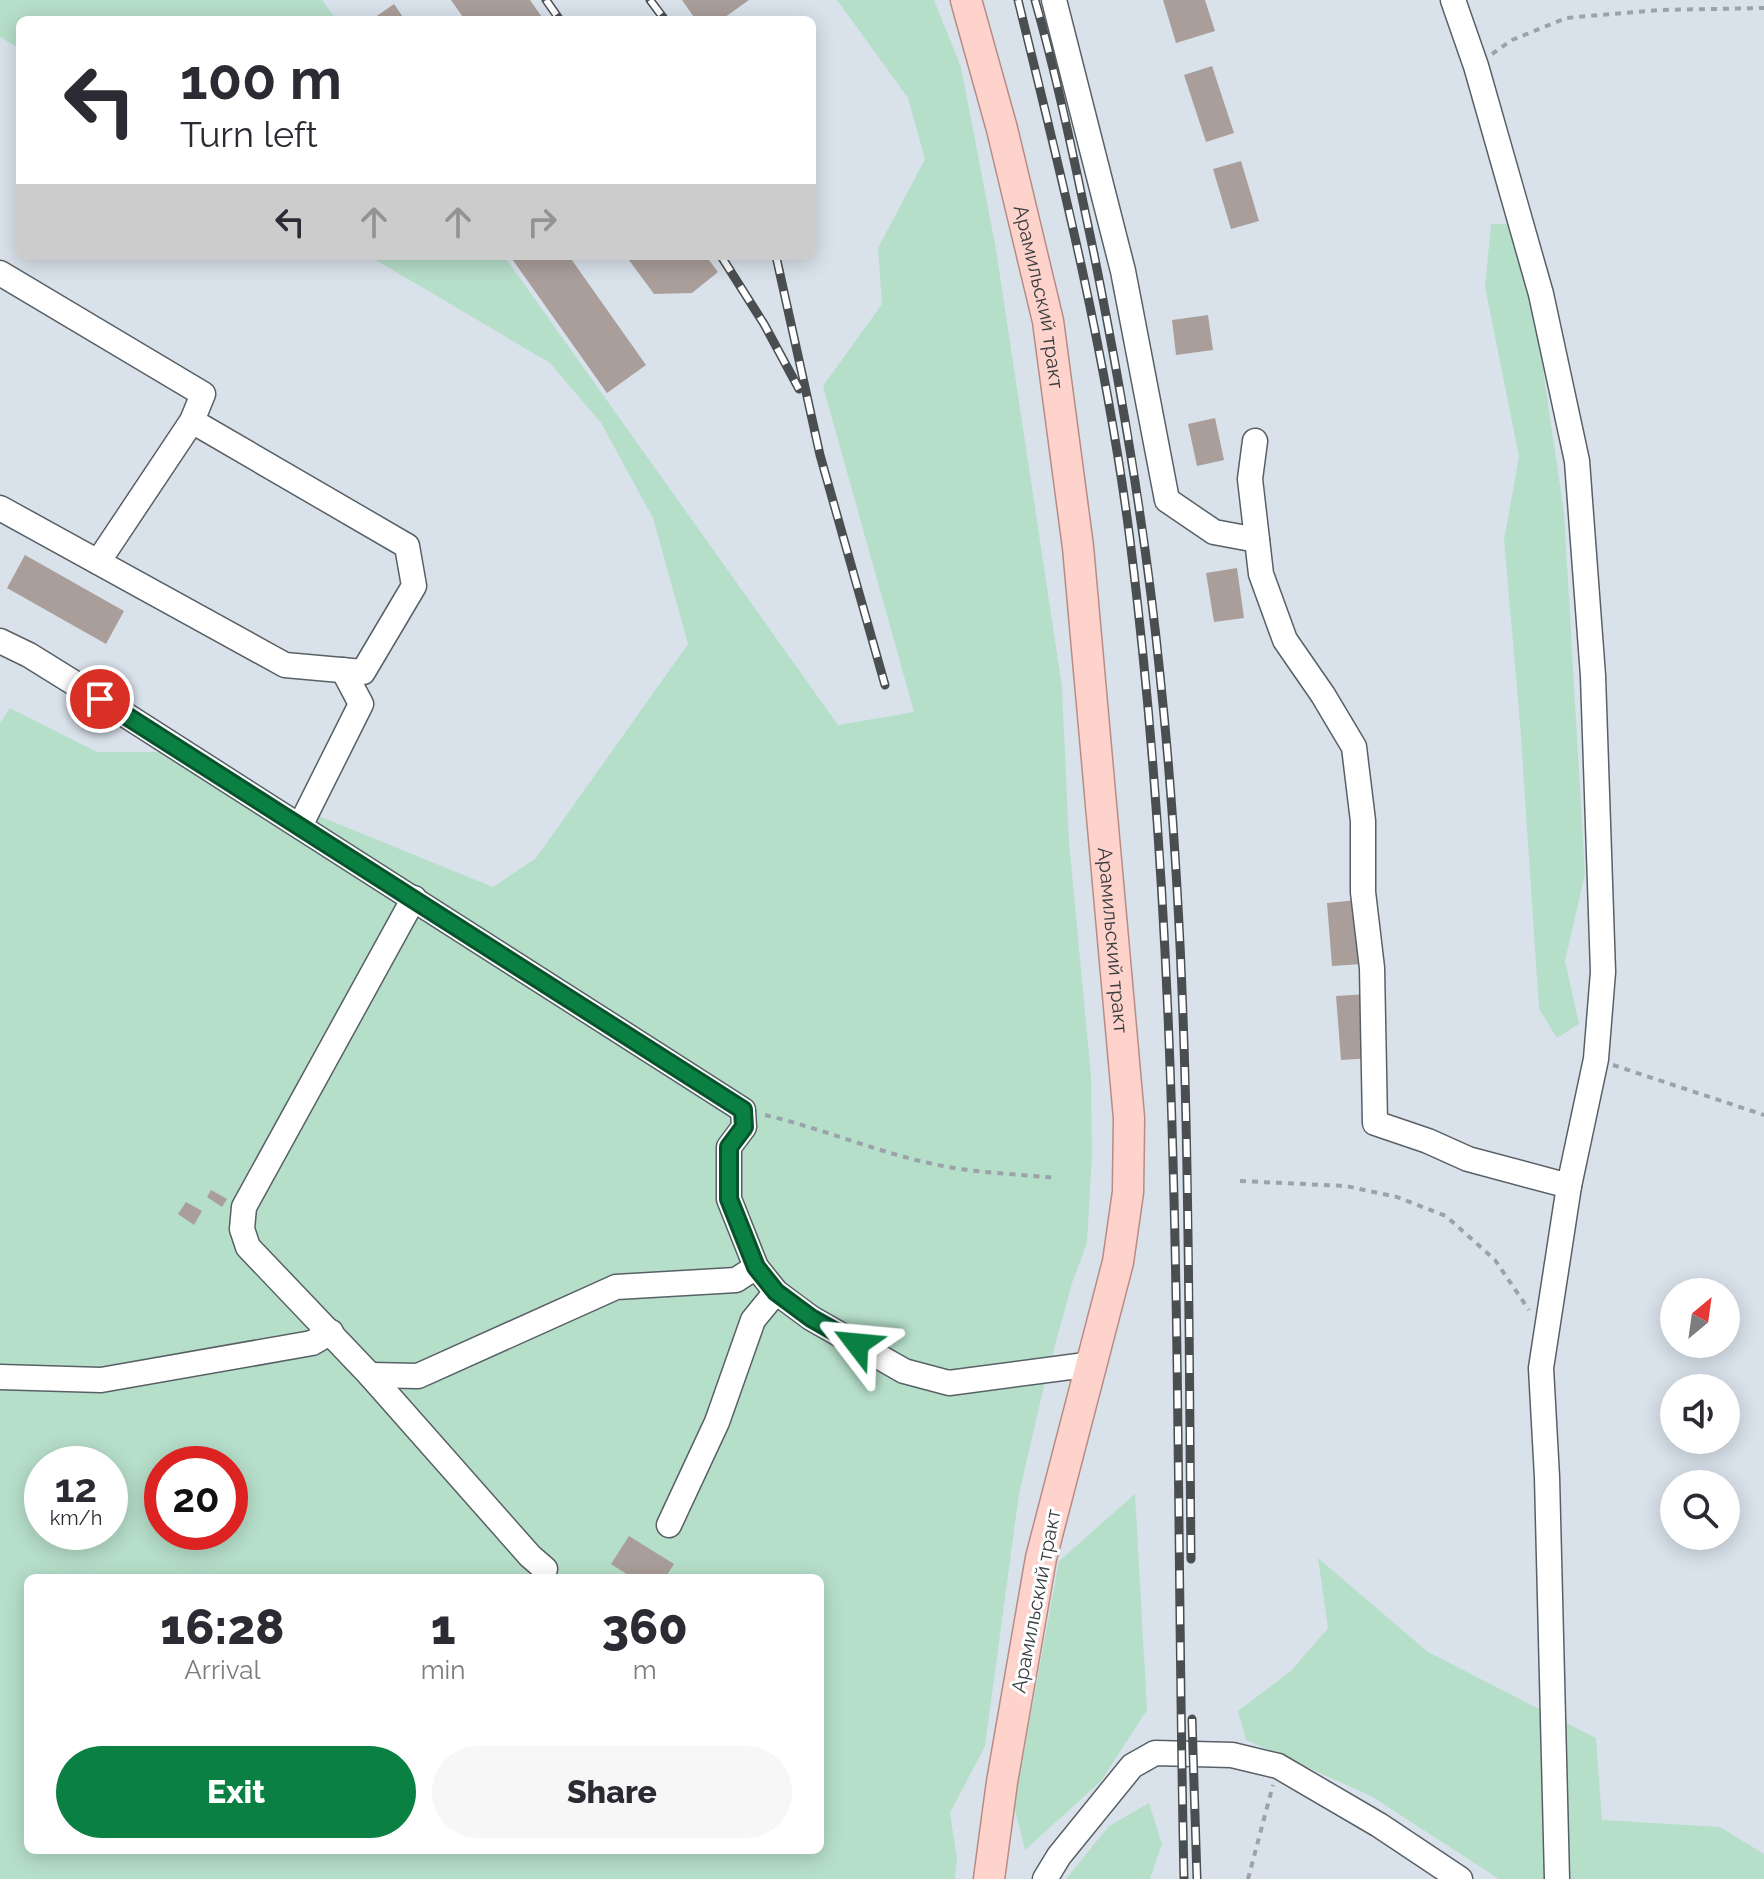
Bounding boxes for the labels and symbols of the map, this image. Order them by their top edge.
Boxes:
street label: Арамильский тракт [1009,203,1069,391]
pin [66,665,134,733]
street label: Арамильский тракт [1093,846,1133,1035]
north arrow [1660,1278,1740,1358]
position arrow [815,1302,899,1386]
speed limit sign: 20 [144,1446,248,1550]
street label: Арамильский тракт [1006,1507,1066,1695]

